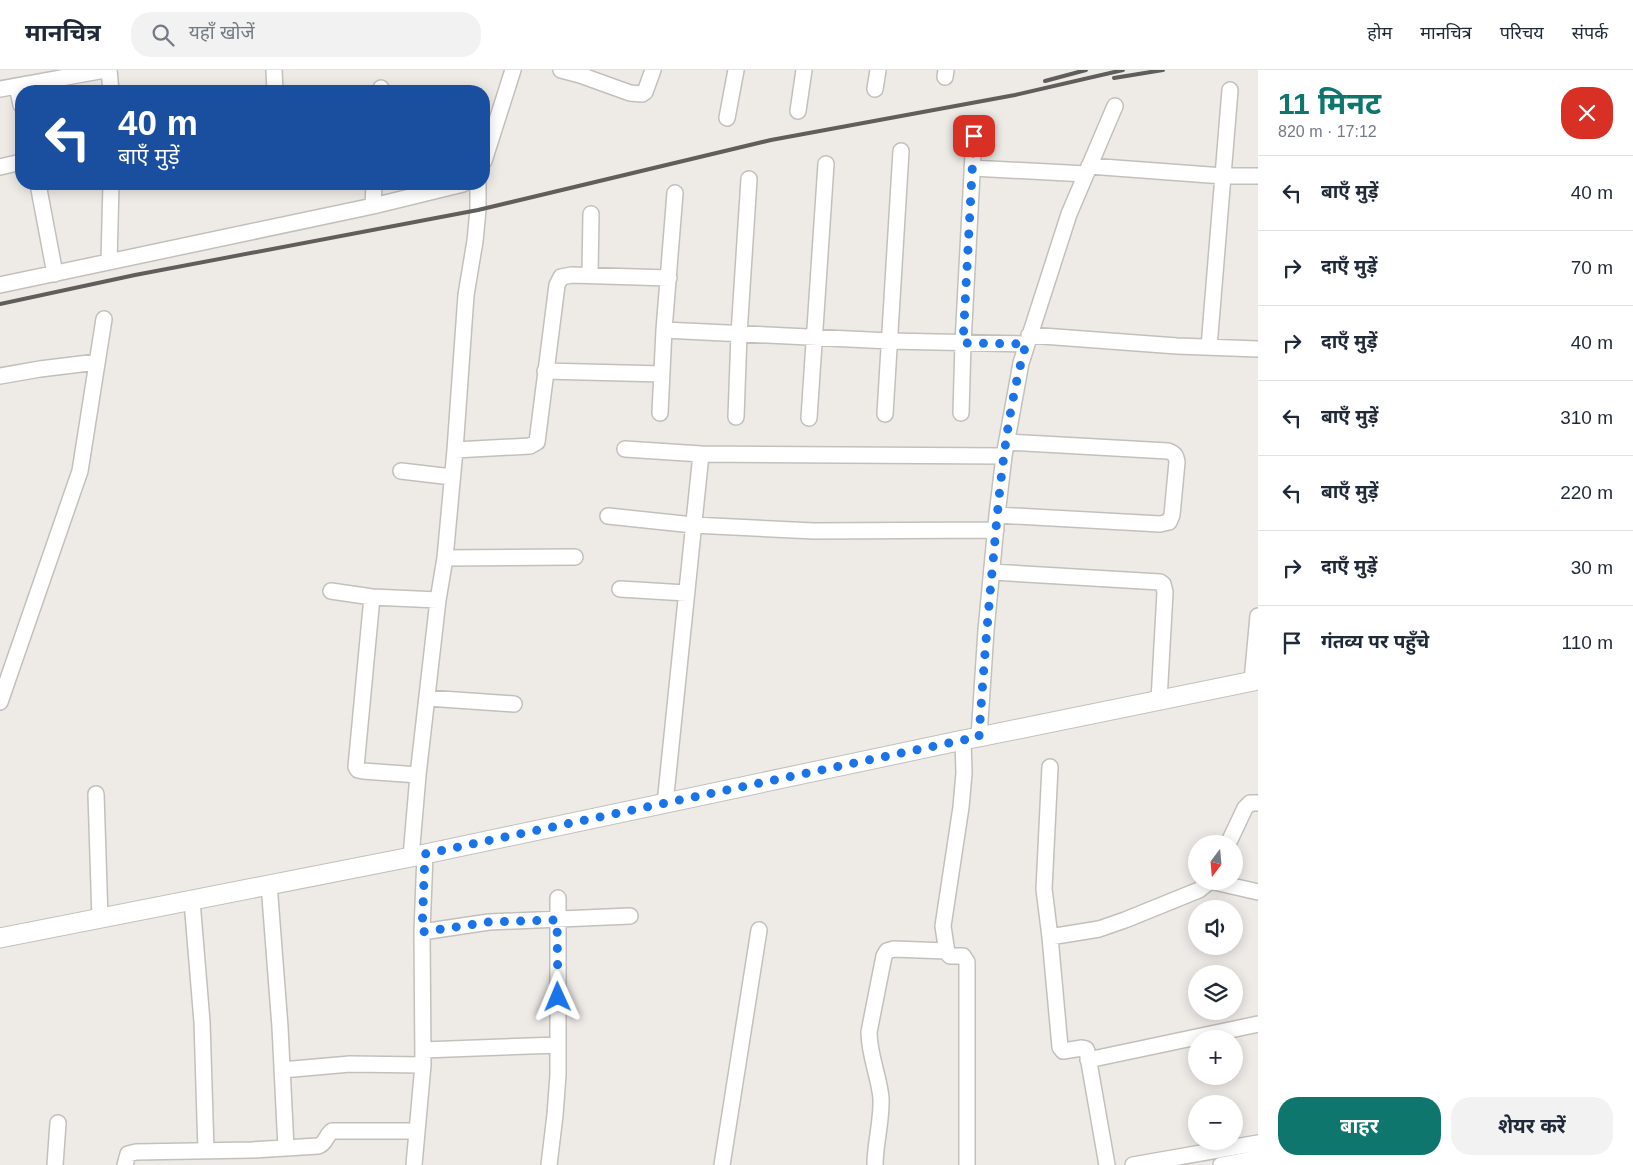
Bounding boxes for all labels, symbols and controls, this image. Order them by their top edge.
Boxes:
search box [131,12,481,57]
text: मानचित्र [25,19,101,46]
icon: search [149,21,177,49]
text: यहाँ खोजें [189,22,255,43]
text: होम [1367,23,1392,43]
text: मानचित्र [1420,23,1472,43]
text: परिचय [1500,23,1544,43]
text: संपर्क [1572,23,1608,43]
text: 11 मिनट [1278,87,1381,120]
button: close [1561,87,1613,139]
text: 40 m [118,103,198,142]
icon: left [35,105,100,170]
pin [953,115,995,157]
icon: arrive [960,122,988,150]
text: 820 m · 17:12 [1278,123,1377,140]
text: बाएँ मुड़ें [118,144,179,169]
icon: left [1278,179,1306,207]
text: बाएँ मुड़ें [1321,181,1378,202]
text: 40 m [1571,182,1613,203]
icon: right [1278,254,1306,282]
text: दाएँ मुड़ें [1321,256,1377,277]
text: 70 m [1571,257,1613,278]
icon: right [1278,329,1306,357]
text: दाएँ मुड़ें [1321,331,1377,352]
text: 40 m [1571,332,1613,353]
icon: left [1278,404,1306,432]
text: बाएँ मुड़ें [1321,406,1378,427]
text: 310 m [1560,407,1613,428]
icon: left [1278,479,1306,507]
text: बाएँ मुड़ें [1321,481,1378,502]
text: 220 m [1560,482,1613,503]
icon: right [1278,554,1306,582]
text: दाएँ मुड़ें [1321,556,1377,577]
text: 30 m [1571,557,1613,578]
icon: arrive [1278,629,1306,657]
text: गंतव्य पर पहुँचे [1321,631,1429,652]
text: 110 m [1562,632,1613,653]
north arrow [1188,835,1242,890]
map controls [1188,835,1243,1150]
button: sound [1188,900,1243,955]
button: layers [1188,965,1243,1020]
position arrow [531,970,583,1022]
button: + [1188,1030,1243,1085]
button: − [1188,1095,1243,1150]
button: बाहर [1278,1097,1441,1155]
button: शेयर करें [1451,1097,1613,1155]

